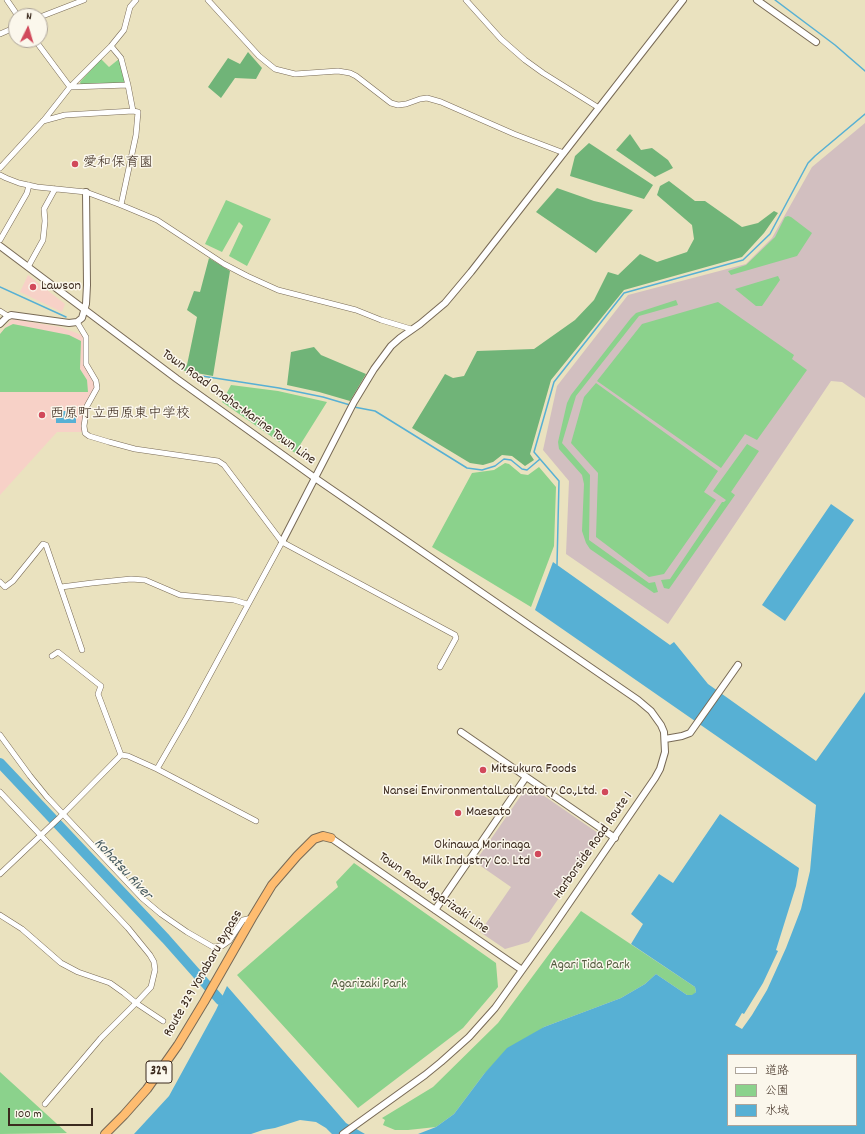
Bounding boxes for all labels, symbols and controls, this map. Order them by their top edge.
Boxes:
north arrow [8,8,48,48]
text: N [26,9,32,25]
place label: 愛和保育園 [83,156,153,172]
marker: 愛和保育園 [70,159,80,169]
place label: Lawson [41,279,81,295]
marker: Lawson [28,282,38,292]
street label: Town Road Onaha-Marine Town Line [158,347,318,469]
place label: 西原町立西原東中学校 [50,407,190,423]
marker: 西原町立西原東中学校 [37,410,47,420]
place label: Mitsukura Foods [491,762,577,778]
marker: Mitsukura Foods [478,765,488,775]
place label: Nansei EnvironmentalLaboratory Co.,Ltd. [383,784,597,800]
marker: Nansei EnvironmentalLaboratory Co.,Ltd. [600,787,610,797]
street label: Harborside Road Route 1 [551,789,637,903]
place label: Maesato [466,805,511,821]
marker: Maesato [453,808,463,818]
water label: Kohatsu River [89,835,155,905]
place label: Okinawa Morinaga Milk Industry Co. Ltd [422,838,530,870]
marker: Okinawa Morinaga Milk Industry Co. Ltd [533,849,543,859]
street label: Town Road Agarizaki Line [375,850,491,938]
street label: Route 329 Yonabaru Bypass [161,907,247,1041]
park label: Agari Tida Park [550,958,630,974]
park label: Agarizaki Park [331,977,407,993]
legend [727,1054,857,1126]
road number: 329 [146,1061,172,1083]
text: 道路 [765,1063,789,1080]
text: 公園 [765,1083,789,1100]
scale bar [10,1100,95,1126]
text: 水域 [765,1103,789,1120]
text: 100 m [15,1106,42,1123]

